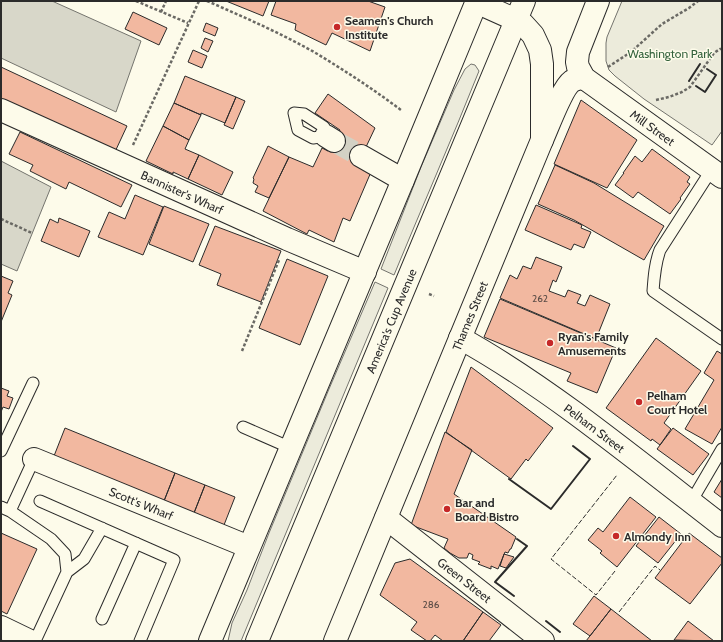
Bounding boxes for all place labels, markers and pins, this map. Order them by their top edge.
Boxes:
place label: Seamen's Church Institute [345,13,433,42]
marker: Seamen's Church Institute [332,22,342,32]
place label: Ryan's Family Amusements [558,329,629,358]
marker: Ryan's Family Amusements [545,338,555,348]
place label: Pelham Court Hotel [647,388,707,417]
marker: Pelham Court Hotel [634,397,644,407]
place label: Bar and Board Bistro [455,495,519,524]
marker: Bar and Board Bistro [442,504,452,514]
place label: Almondy Inn [624,529,691,544]
marker: Almondy Inn [611,531,621,541]

